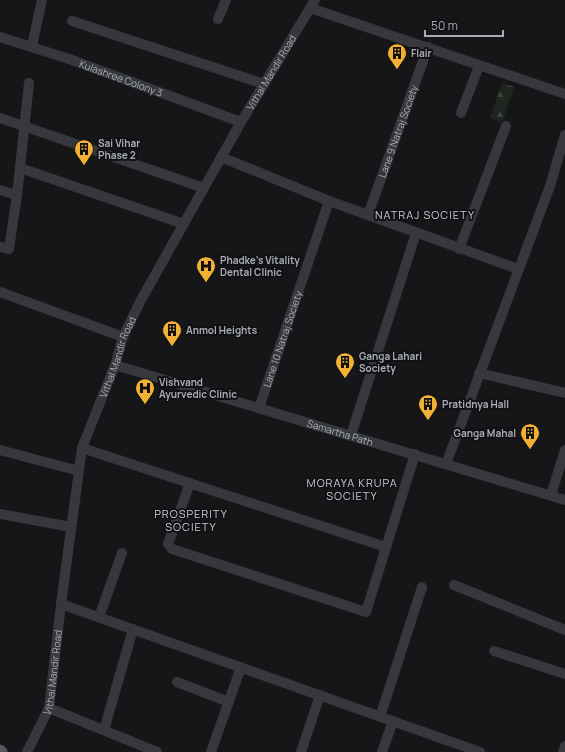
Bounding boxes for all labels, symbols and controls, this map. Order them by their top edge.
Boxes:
scale bar [425,12,503,38]
text: 50 m [431,17,458,34]
street label: Vithal Mandir Road [243,32,299,113]
building icon: Flair [386,42,408,70]
place label: Flair [411,46,432,60]
street label: Kulashree Colony 3 [78,56,165,100]
street label: Lane 9 Natraj Society [375,82,421,179]
place label: Sai Vihar Phase 2 [98,136,140,162]
building icon: Sai Vihar Phase 2 [73,138,95,166]
district label: NATRAJ SOCIETY [375,207,475,222]
place label: Phadke's Vitality Dental Clinic [220,253,300,279]
hospital icon: Phadke's Vitality Dental Clinic [195,255,217,283]
street label: Lane 10 Natraj Society [260,288,305,389]
street label: Vithal Mandir Road [96,314,139,400]
building icon: Anmol Heights [161,319,183,347]
place label: Anmol Heights [186,323,258,337]
place label: Ganga Lahari Society [359,349,422,375]
building icon: Ganga Lahari Society [334,351,356,379]
place label: Vishvand Ayurvedic Clinic [159,375,237,401]
hospital icon: Vishvand Ayurvedic Clinic [134,377,156,405]
building icon: Pratidnya Hall [417,393,439,421]
place label: Pratidnya Hall [442,397,509,411]
street label: Samartha Path [305,416,375,449]
building icon: Ganga Mahal [519,422,541,450]
place label: Ganga Mahal [454,426,516,440]
district label: MORAYA KRUPA SOCIETY [306,475,398,503]
district label: PROSPERITY SOCIETY [154,506,228,534]
street label: Vithal Mandir Road [40,629,65,717]

